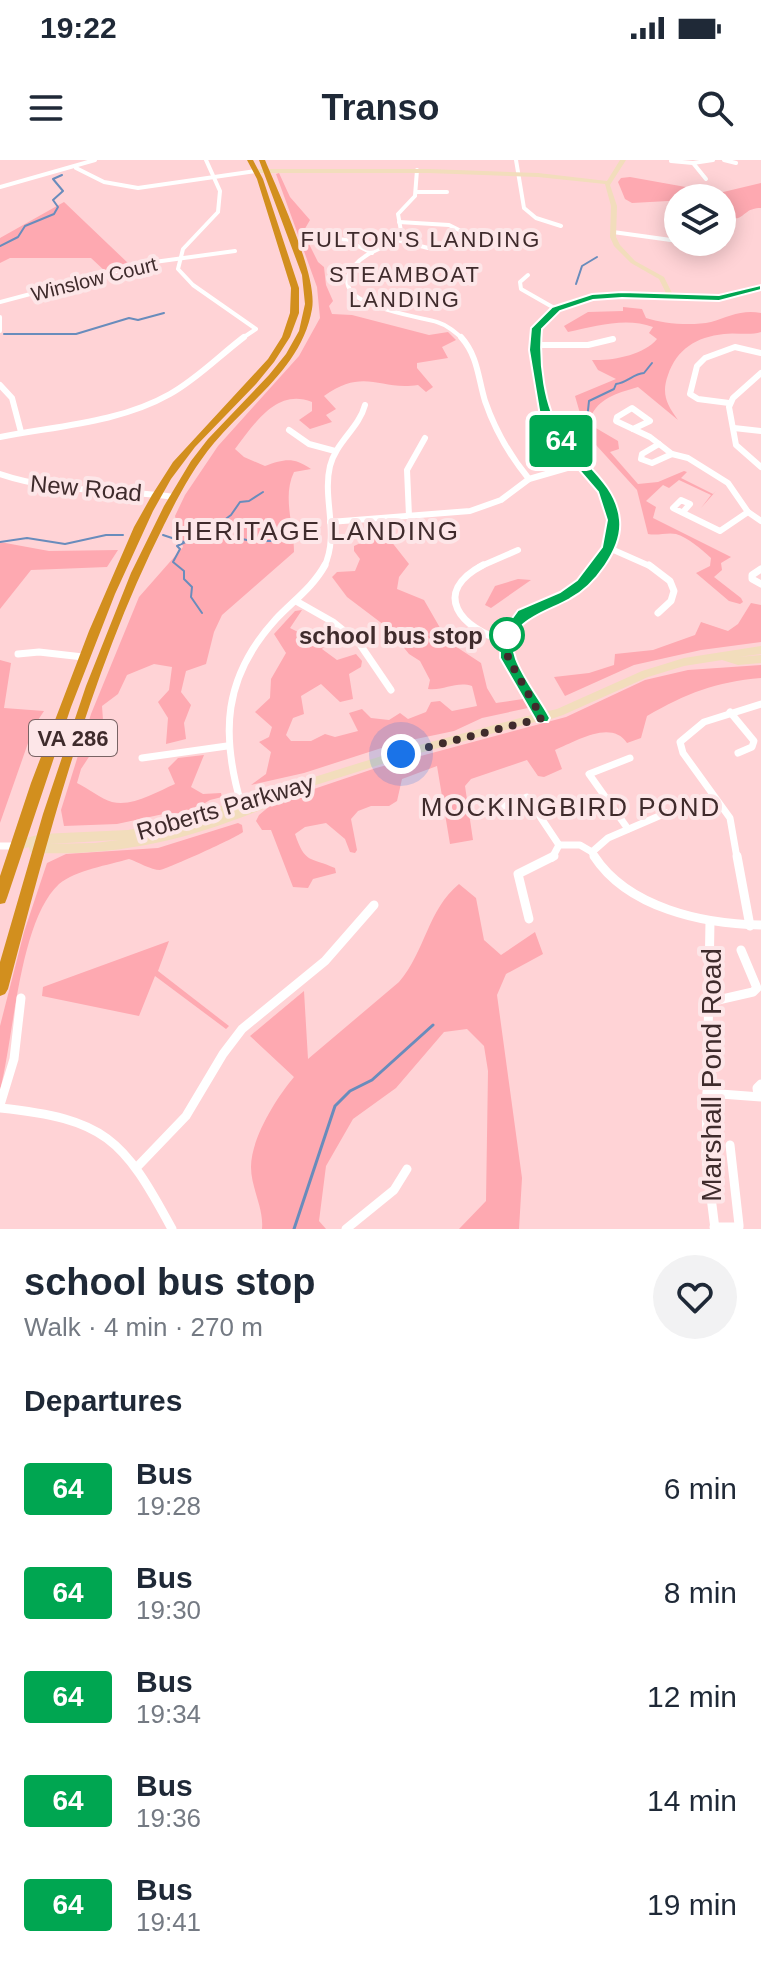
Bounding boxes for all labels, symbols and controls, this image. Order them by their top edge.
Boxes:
text: 19:22 [40,11,117,44]
icon: menu [24,86,68,130]
icon: search [693,86,737,130]
text: Transo [321,87,440,128]
map controls [664,184,736,256]
button: layers [664,184,736,256]
district label: FULTON'S LANDING [301,227,541,252]
street label: Winslow Court [29,253,160,305]
district label: STEAMBOAT LANDING [329,262,481,312]
line badge: 64 [525,415,597,467]
text: 64 [545,425,577,456]
street label: New Road [29,470,143,506]
district label: HERITAGE LANDING [174,516,460,546]
marker: school bus stop [490,618,524,652]
place label: school bus stop [299,622,483,649]
road number: VA 286 [29,720,117,756]
your location [381,734,421,774]
street label: Roberts Parkway [133,769,317,845]
district label: MOCKINGBIRD POND [421,792,721,822]
street label: Marshall Pond Road [696,948,727,1202]
button: heart [653,1255,737,1339]
text: school bus stop [24,1261,315,1303]
text: Walk · 4 min · 270 m [24,1312,263,1342]
text: Departures [24,1384,182,1417]
text: Bus [136,1457,193,1490]
text: 6 min [664,1472,737,1505]
text: 64 [52,1473,84,1504]
text: 19:28 [136,1491,201,1521]
text: Bus [136,1561,193,1594]
text: 8 min [664,1576,737,1609]
text: 64 [52,1577,84,1608]
text: 19:30 [136,1595,201,1625]
text: Bus [136,1665,193,1698]
text: 12 min [647,1680,737,1713]
text: 64 [52,1681,84,1712]
text: 19:34 [136,1699,201,1729]
text: Bus [136,1769,193,1802]
text: 14 min [647,1784,737,1817]
text: 64 [52,1785,84,1816]
text: 19:36 [136,1803,201,1833]
text: Bus [136,1873,193,1906]
text: 19 min [647,1888,737,1921]
text: 64 [52,1889,84,1920]
text: 19:41 [136,1907,201,1937]

